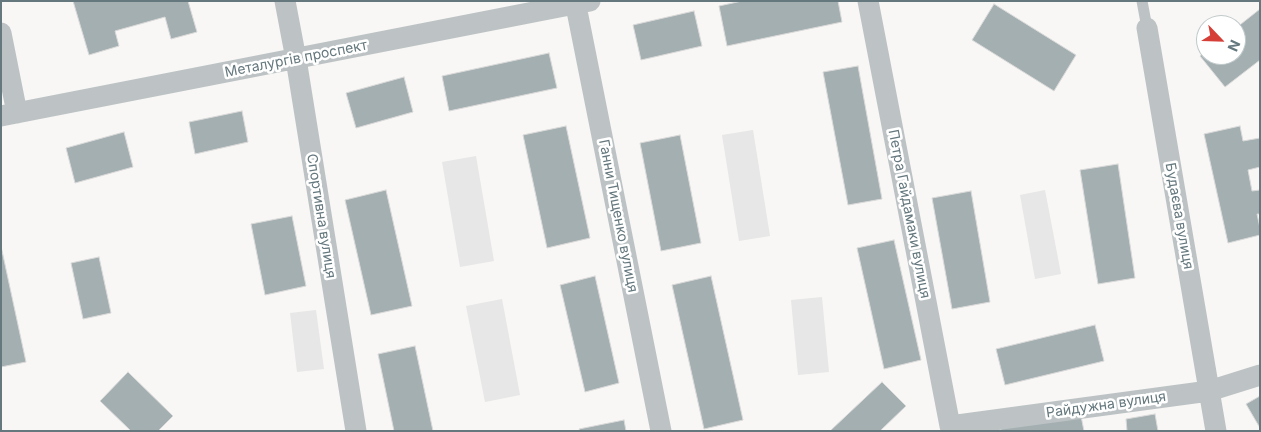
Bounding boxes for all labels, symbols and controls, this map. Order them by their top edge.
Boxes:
north arrow [1196,15,1246,65]
street label: Металургів проспект [223,37,369,81]
text: N [1224,38,1244,54]
street label: Петра Гайдамаки вулиця [884,128,934,300]
street label: Ганни Тищенко вулиця [595,138,641,294]
street label: Спортивна вулиця [303,152,339,280]
street label: Будаєва вулиця [1161,161,1197,271]
street label: Райдужна вулиця [1045,388,1167,422]

